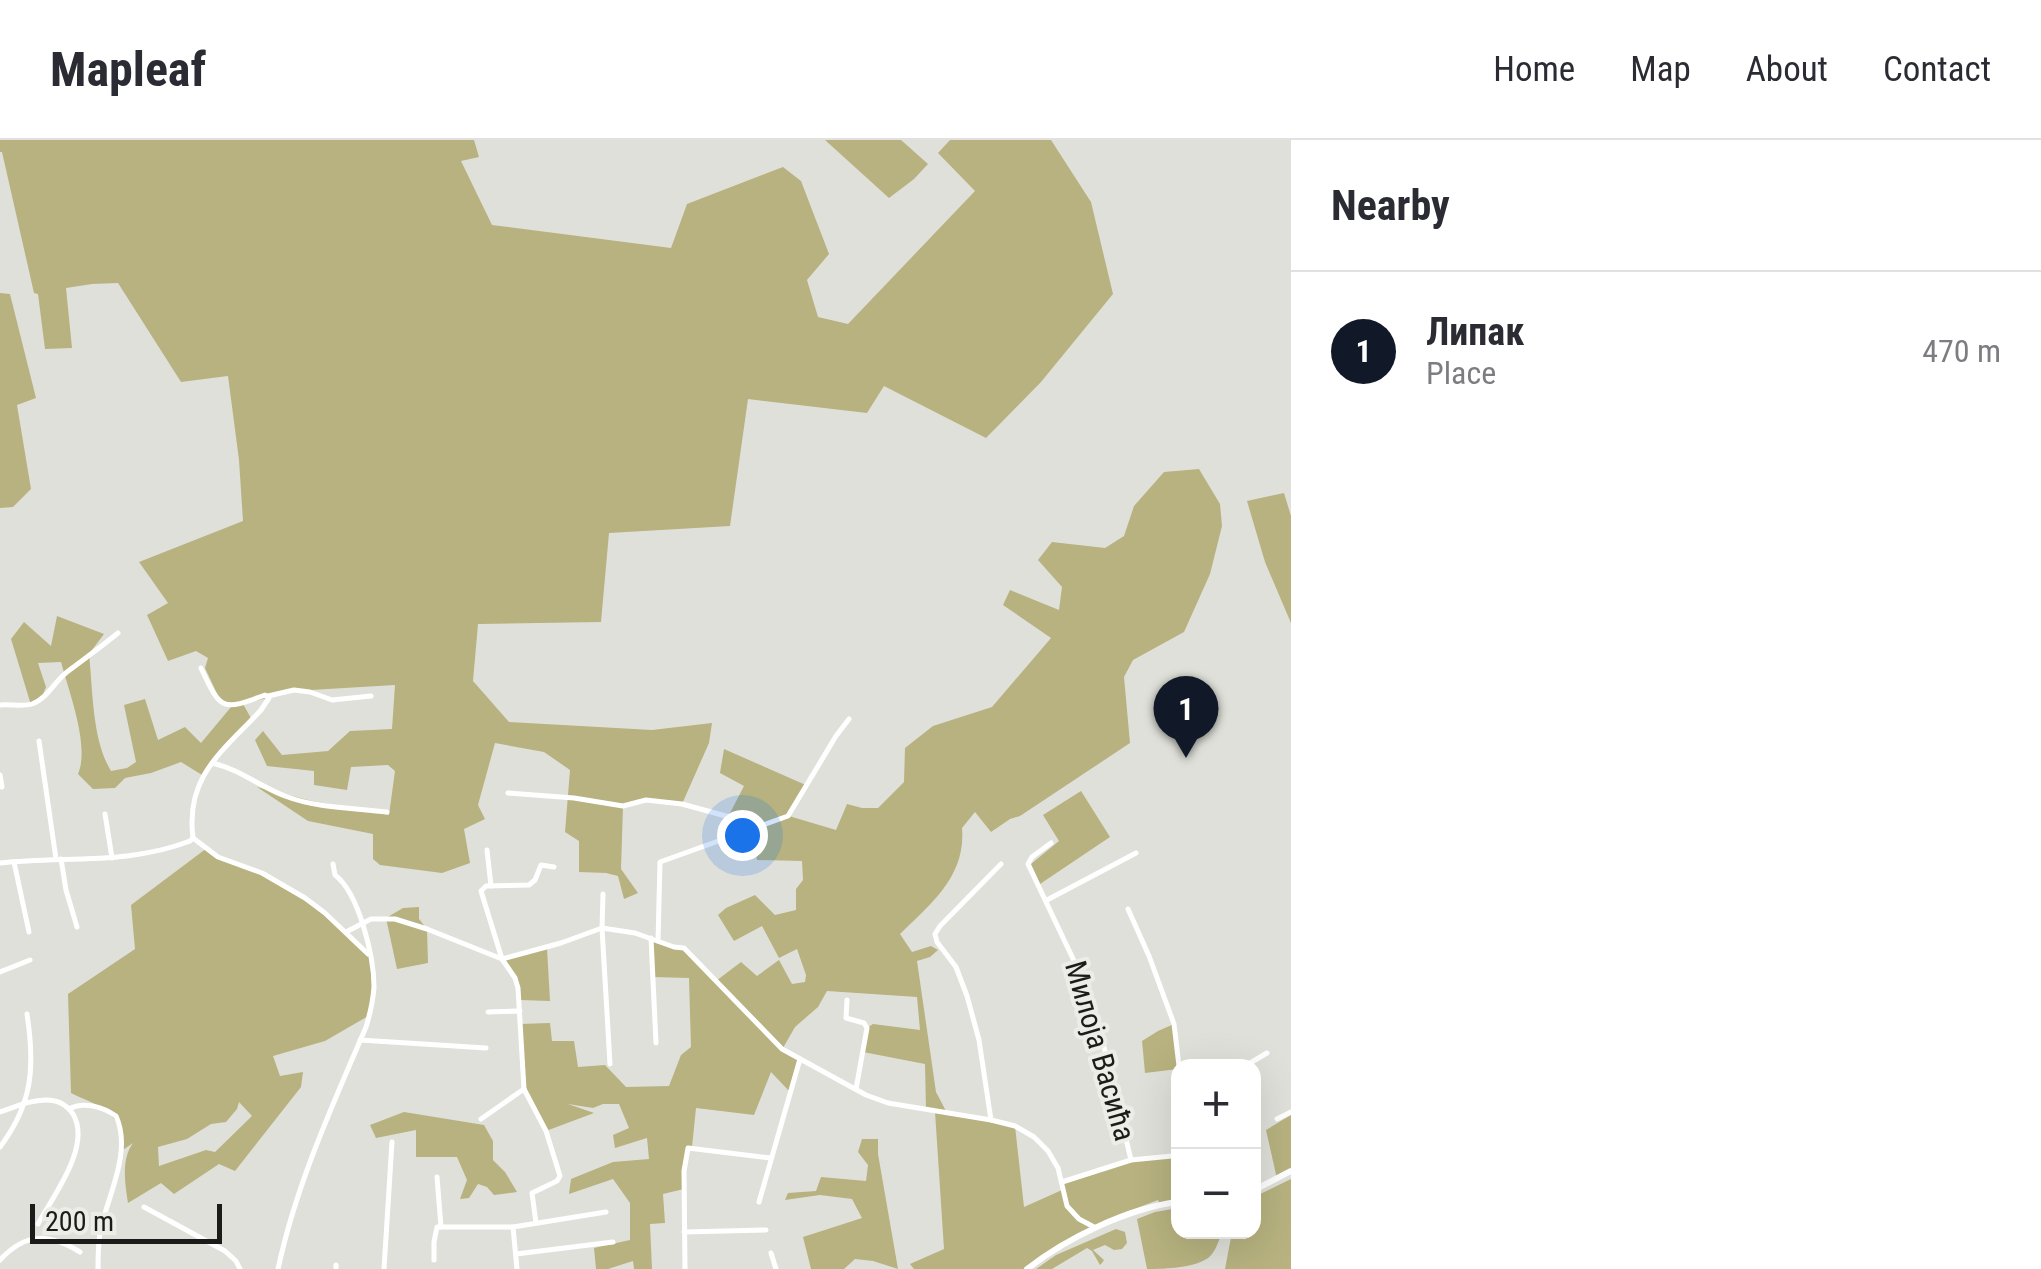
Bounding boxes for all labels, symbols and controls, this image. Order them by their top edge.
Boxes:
text: Mapleaf [50,41,206,98]
text: Home [1493,49,1575,90]
text: Map [1630,49,1691,90]
text: About [1746,49,1828,90]
text: Contact [1883,49,1991,90]
text: Nearby [1331,181,1450,230]
text: Липак [1426,310,1524,354]
text: 1 [1355,332,1372,370]
text: 470 m [1922,332,2001,370]
text: Place [1426,354,1496,392]
pin: 1 [1154,676,1218,758]
your location [717,810,768,861]
street label: Милоја Васића [1058,957,1143,1145]
map controls [1171,1059,1261,1239]
button: + [1171,1059,1261,1149]
button: − [1171,1149,1261,1239]
scale bar [30,1199,222,1244]
text: 200 m [45,1205,114,1238]

